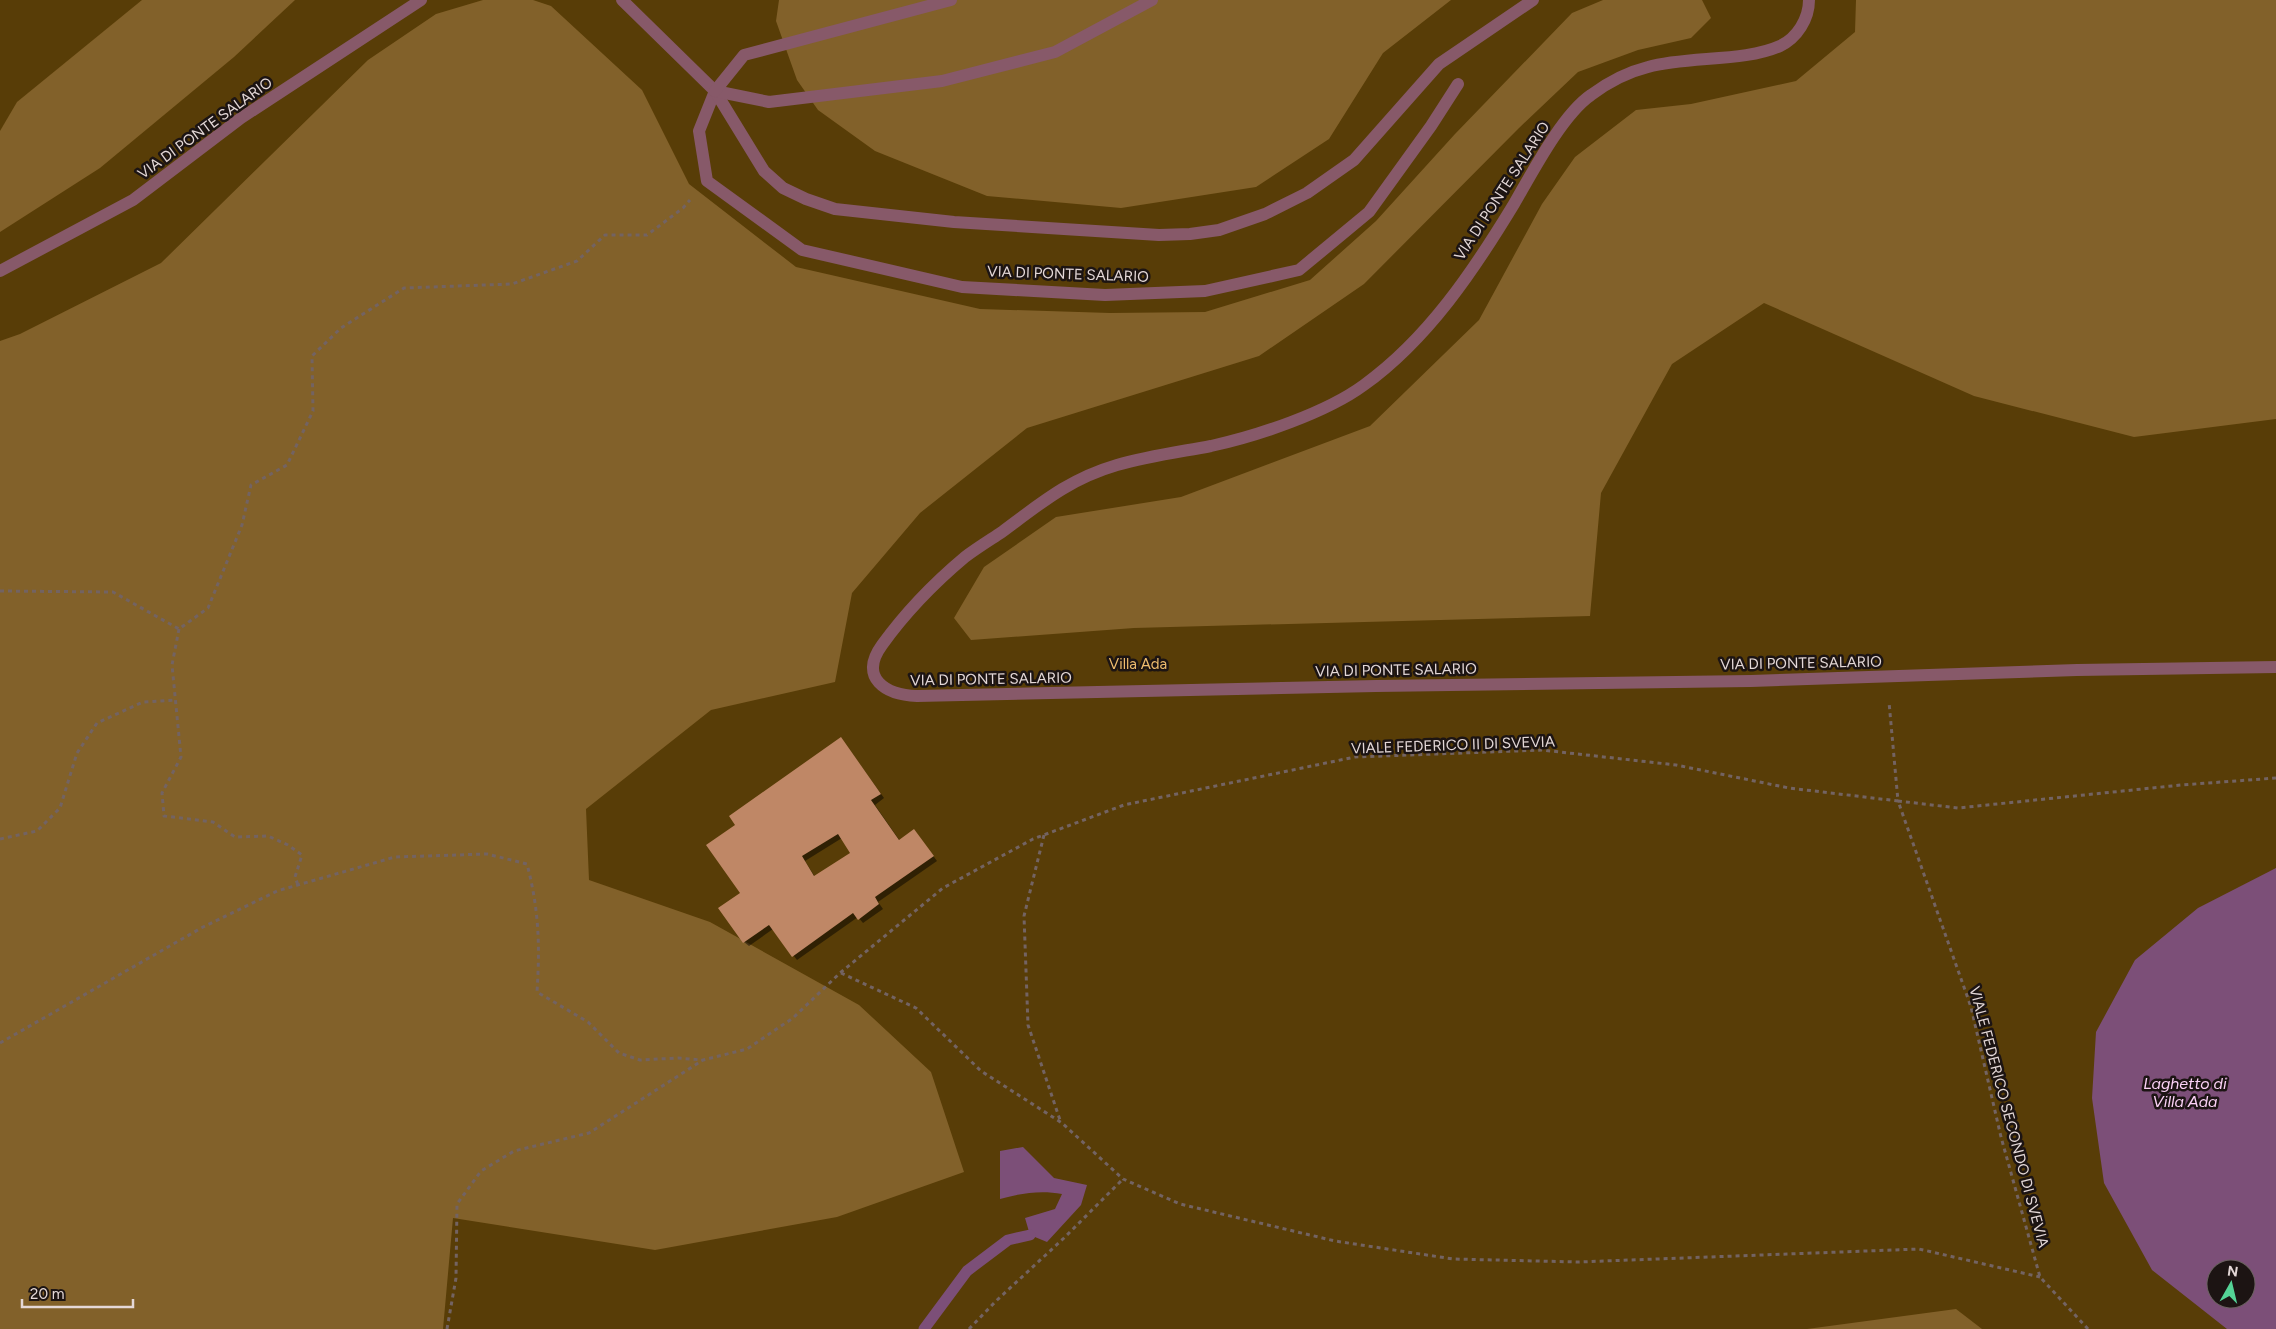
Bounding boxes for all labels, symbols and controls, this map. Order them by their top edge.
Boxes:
street label: VIA DI PONTE SALARIO [134,73,276,183]
street label: VIA DI PONTE SALARIO [1450,118,1554,264]
street label: VIA DI PONTE SALARIO [987,262,1149,286]
street label: VIA DI PONTE SALARIO [1720,653,1882,673]
park label: Villa Ada [1109,655,1167,673]
street label: VIA DI PONTE SALARIO [1315,660,1477,680]
street label: VIA DI PONTE SALARIO [910,669,1072,689]
street label: VIALE FEDERICO II DI SVEVIA [1351,732,1555,758]
street label: VIALE FEDERICO SECONDO DI SVEVIA [1965,984,2053,1250]
water label: Laghetto di Villa Ada [2143,1074,2227,1111]
north arrow [2206,1259,2256,1309]
text: N [2226,1262,2239,1281]
scale bar [22,1276,134,1308]
text: 20 m [30,1285,64,1303]

